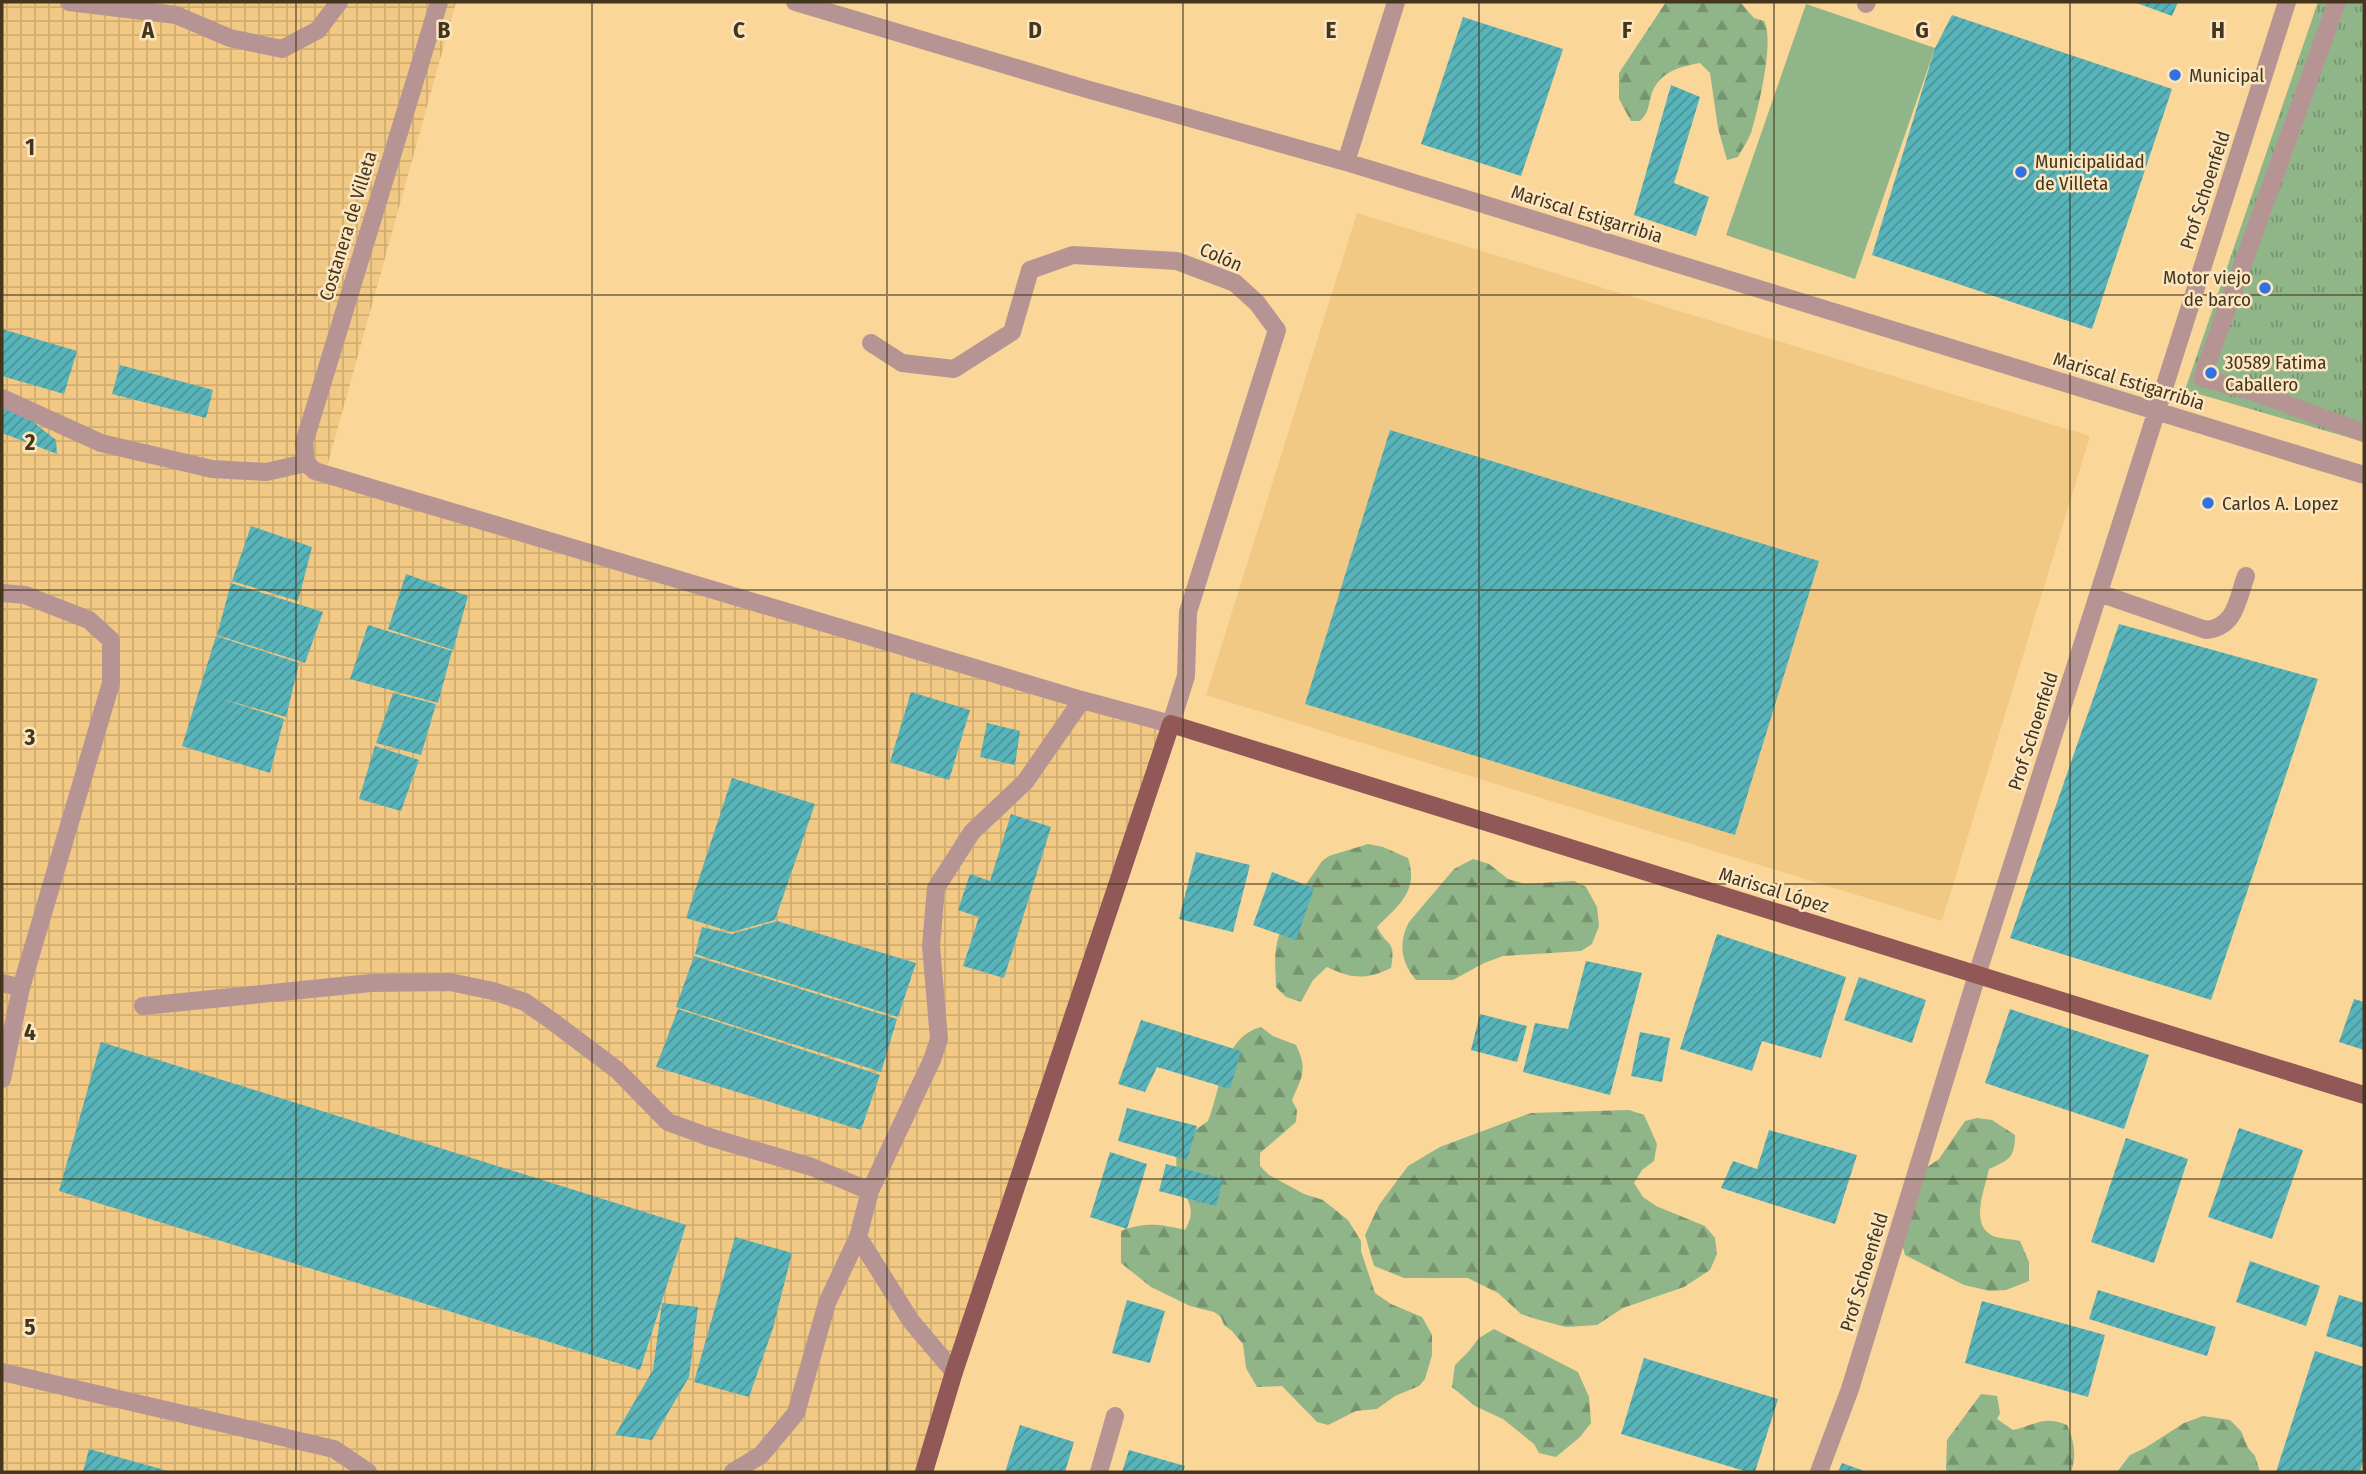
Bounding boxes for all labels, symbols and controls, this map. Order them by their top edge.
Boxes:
text: A [141,16,155,44]
text: B [438,16,451,44]
text: C [733,16,745,44]
text: D [1028,16,1042,44]
text: E [1326,16,1337,44]
text: F [1622,16,1632,44]
text: G [1915,16,1929,44]
text: H [2211,16,2225,44]
place label: Municipal [2189,64,2264,87]
marker: Municipal [2167,67,2183,83]
street label: Prof Schoenfeld [2175,128,2235,252]
text: 1 [25,133,35,161]
street label: Costanera de Villeta [314,148,382,304]
place label: Municipalidad de Villeta [2035,150,2145,195]
marker: Municipalidad de Villeta [2013,164,2029,180]
street label: Mariscal Estigarribia [1509,180,1665,248]
street label: Colón [1196,238,1246,276]
place label: Motor viejo de barco [2163,266,2251,311]
marker: Motor viejo de barco [2257,280,2273,296]
street label: Mariscal Estigarribia [2051,347,2207,415]
place label: 30589 Fatima Caballero [2225,351,2327,396]
marker: 30589 Fatima Caballero [2203,365,2219,381]
text: 2 [24,428,36,456]
place label: Carlos A. Lopez [2222,492,2339,515]
marker: Carlos A. Lopez [2200,495,2216,511]
street label: Prof Schoenfeld [2003,669,2063,793]
text: 3 [24,723,36,751]
street label: Mariscal López [1716,862,1832,918]
text: 4 [24,1018,36,1046]
street label: Prof Schoenfeld [1835,1210,1893,1334]
text: 5 [24,1313,36,1341]

